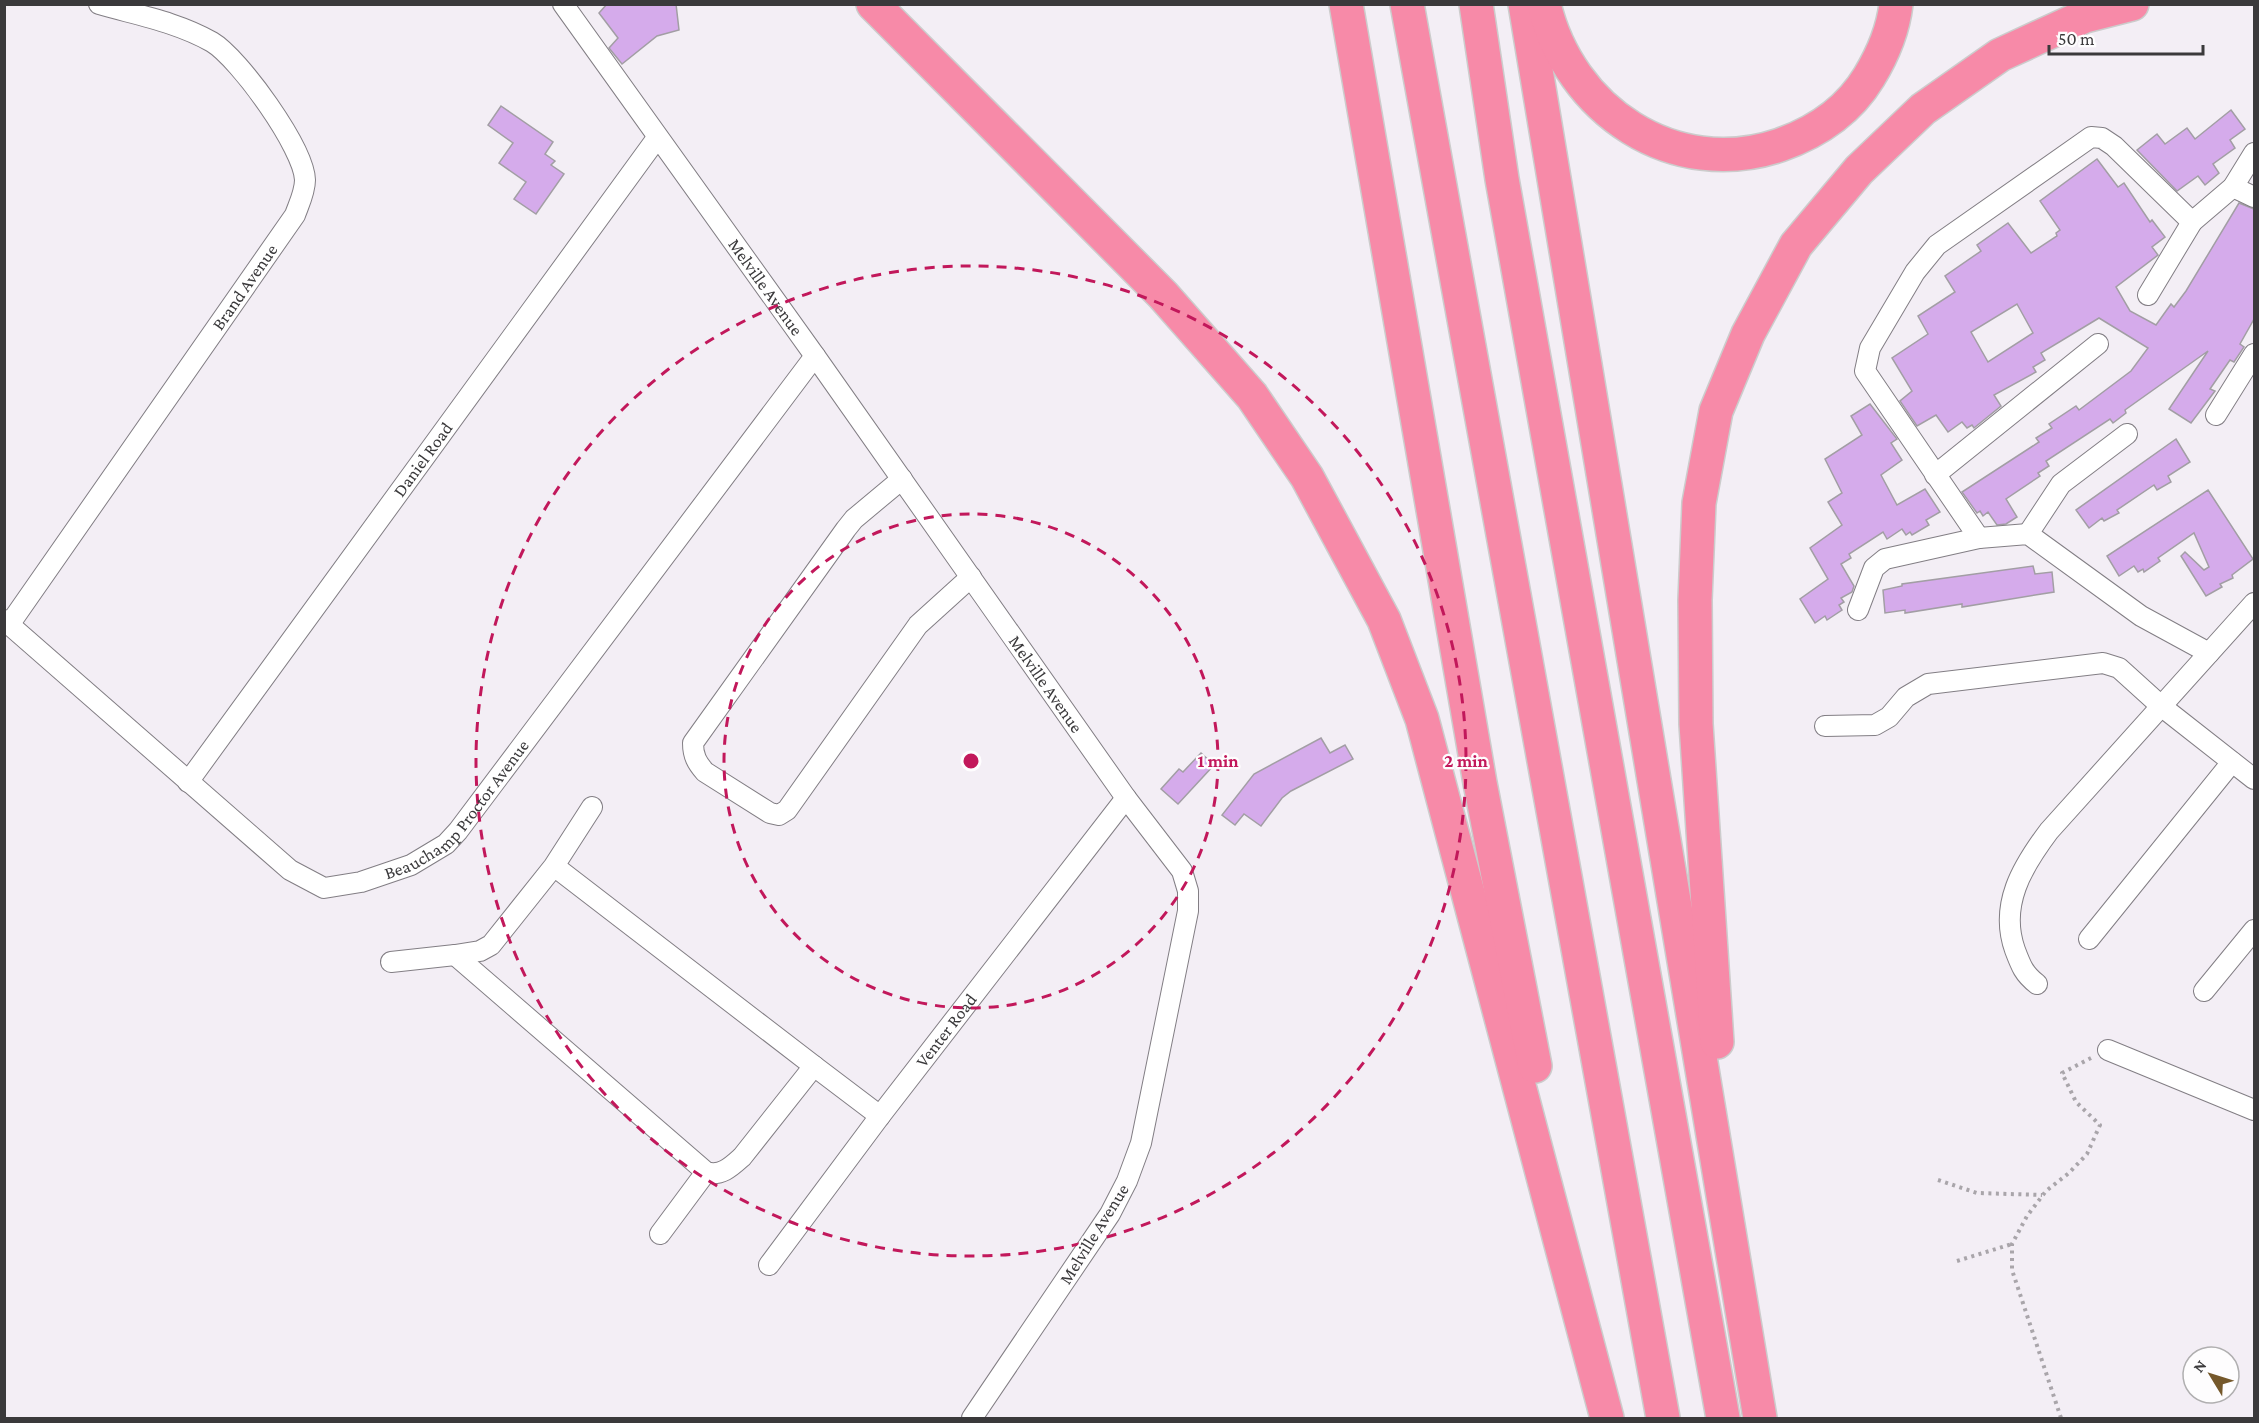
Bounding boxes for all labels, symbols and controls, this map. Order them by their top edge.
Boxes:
scale bar [2049,18,2204,56]
text: 50 m [2058,29,2095,49]
street label: Melville Avenue [724,235,807,339]
street label: Brand Avenue [208,240,282,334]
street label: Daniel Road [389,418,457,501]
street label: Melville Avenue [1005,631,1087,737]
street label: Beauchamp Proctor Avenue [382,736,533,883]
centre of rings [961,751,981,771]
text: 1 min [1198,751,1239,771]
text: 2 min [1444,751,1488,771]
street label: Venter Road [912,989,981,1071]
street label: Melville Avenue [1055,1180,1133,1288]
north arrow [2181,1345,2241,1405]
text: N [2190,1356,2210,1376]

